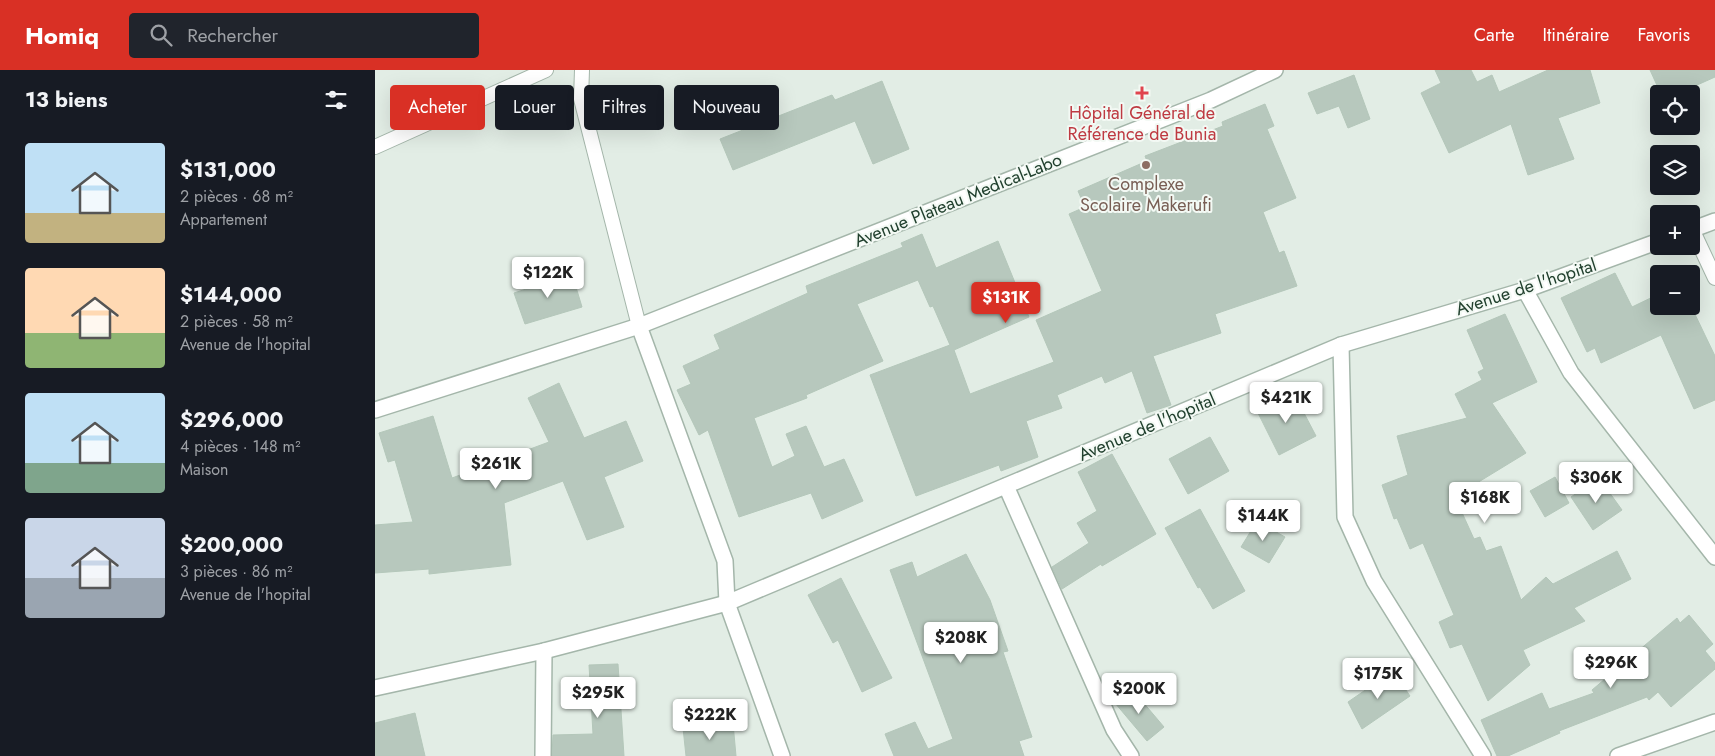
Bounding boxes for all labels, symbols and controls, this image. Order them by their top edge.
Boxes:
search box [129,13,479,58]
text: Homiq [25,18,99,53]
icon: search [147,21,175,49]
text: Rechercher [187,22,278,49]
text: Carte [1474,22,1515,48]
text: Itinéraire [1543,22,1609,48]
text: Favoris [1637,22,1690,48]
text: 13 biens [25,85,107,115]
chip: Acheter [390,85,485,130]
chip: Louer [495,85,574,130]
chip: Filtres [584,85,664,130]
chip: Nouveau [674,85,779,130]
map controls [1650,85,1700,315]
button: locate [1650,85,1700,135]
icon: filters [322,86,350,114]
marker: Hôpital Général de Référence de Bunia [1135,86,1149,100]
place label: Hôpital Général de Référence de Bunia [1068,100,1216,147]
button: layers [1650,145,1700,195]
street label: Avenue Plateau Medical-Labo [850,146,1066,254]
text: $131,000 [180,155,276,185]
marker: Complexe Scolaire Makerufi [1140,159,1152,171]
icon: home [65,163,125,223]
place label: Complexe Scolaire Makerufi [1080,171,1212,218]
text: 2 pièces · 68 m² [180,185,293,208]
button: + [1650,205,1700,255]
text: Appartement [180,208,267,231]
street label: Avenue de l'hopital [1452,252,1600,322]
pin: $122K [513,256,583,299]
text: $122K [523,261,573,284]
button: − [1650,265,1700,315]
text: $144,000 [180,280,282,310]
pin: $131K [971,282,1041,324]
text: $131K [982,286,1030,309]
icon: home [65,288,125,348]
text: 2 pièces · 58 m² [180,310,293,333]
text: Avenue de l'hopital [180,333,311,356]
pin: $421K [1251,382,1321,424]
street label: Avenue de l'hopital [1074,386,1220,468]
text: $421K [1261,386,1311,409]
text: $296,000 [180,405,283,435]
icon: home [65,413,125,473]
text: 4 pièces · 148 m² [180,435,300,458]
pin: $261K [461,448,531,490]
text: $261K [471,452,521,475]
text: Maison [180,458,228,481]
pin: $306K [1561,462,1631,504]
text: $306K [1570,466,1622,489]
pin: $168K [1450,482,1520,524]
text: $168K [1460,486,1510,509]
pin: $144K [1228,500,1298,542]
text: $144K [1237,504,1289,527]
text: $200,000 [180,530,283,560]
icon: home [65,538,125,598]
text: 3 pièces · 86 m² [180,560,293,583]
text: Avenue de l'hopital [180,583,311,606]
pin: $208K [926,622,996,664]
text: $208K [935,626,987,649]
pin: $296K [1576,646,1646,689]
text: $296K [1584,651,1638,674]
pin: $175K [1343,658,1413,700]
text: $175K [1353,662,1403,685]
pin: $200K [1104,672,1174,715]
pin: $295K [563,676,633,719]
text: $200K [1113,677,1165,700]
text: $295K [572,681,624,704]
pin: $222K [675,698,745,741]
text: $222K [684,703,736,726]

